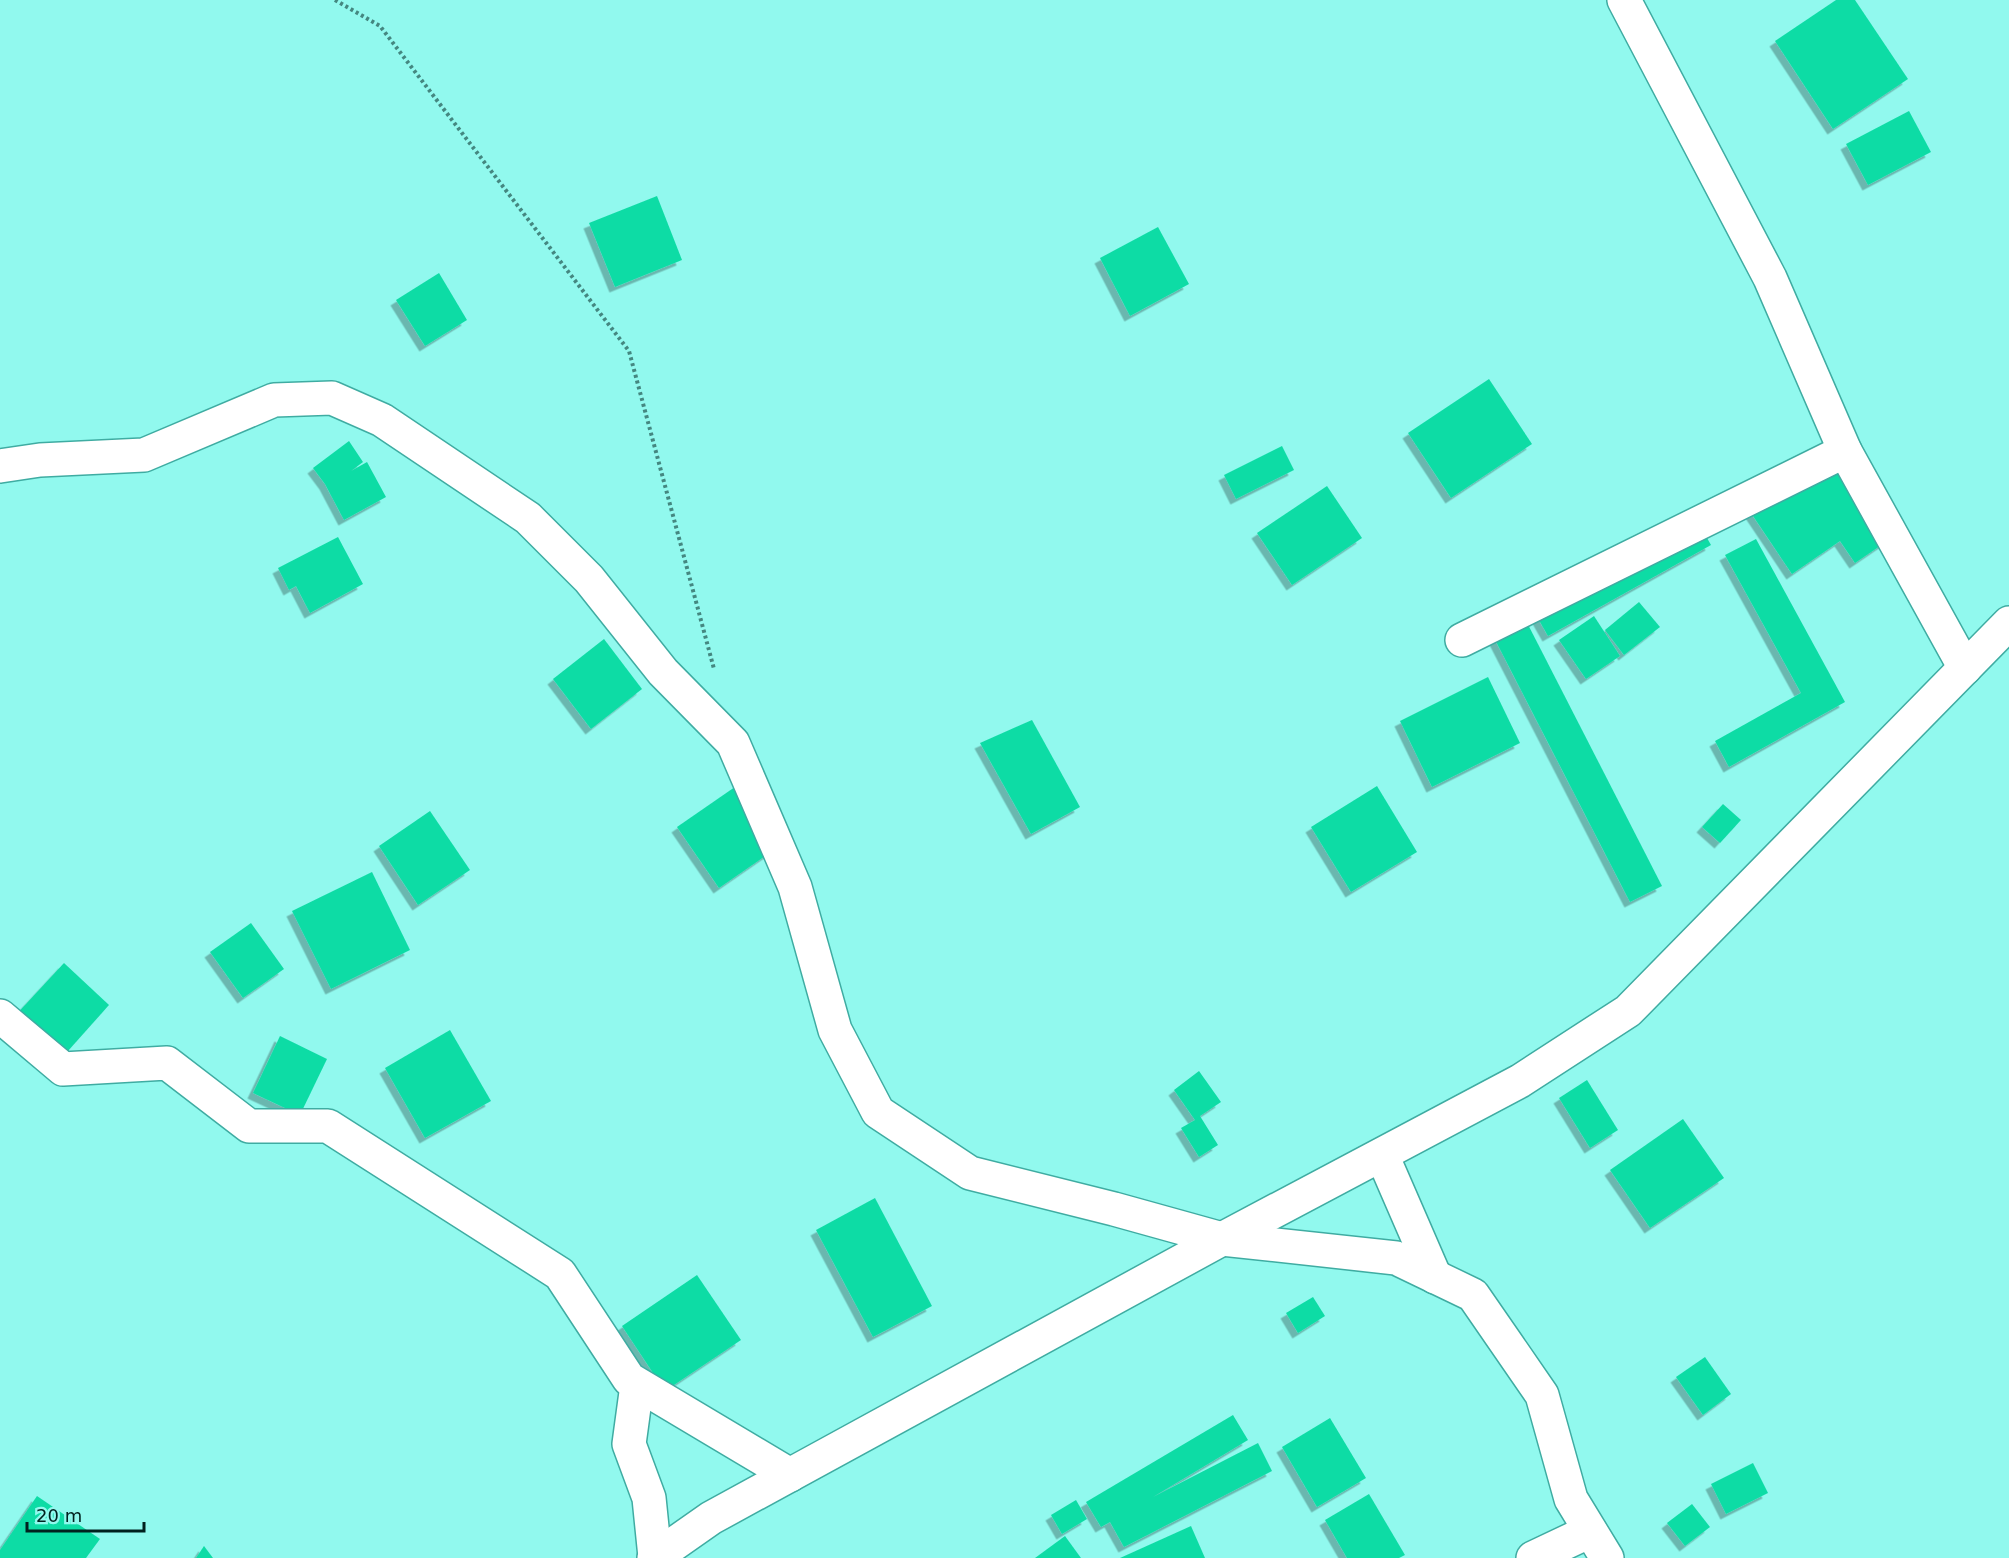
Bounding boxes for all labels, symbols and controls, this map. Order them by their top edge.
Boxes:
scale bar [27,1495,144,1533]
text: 20 m [36,1505,82,1526]

